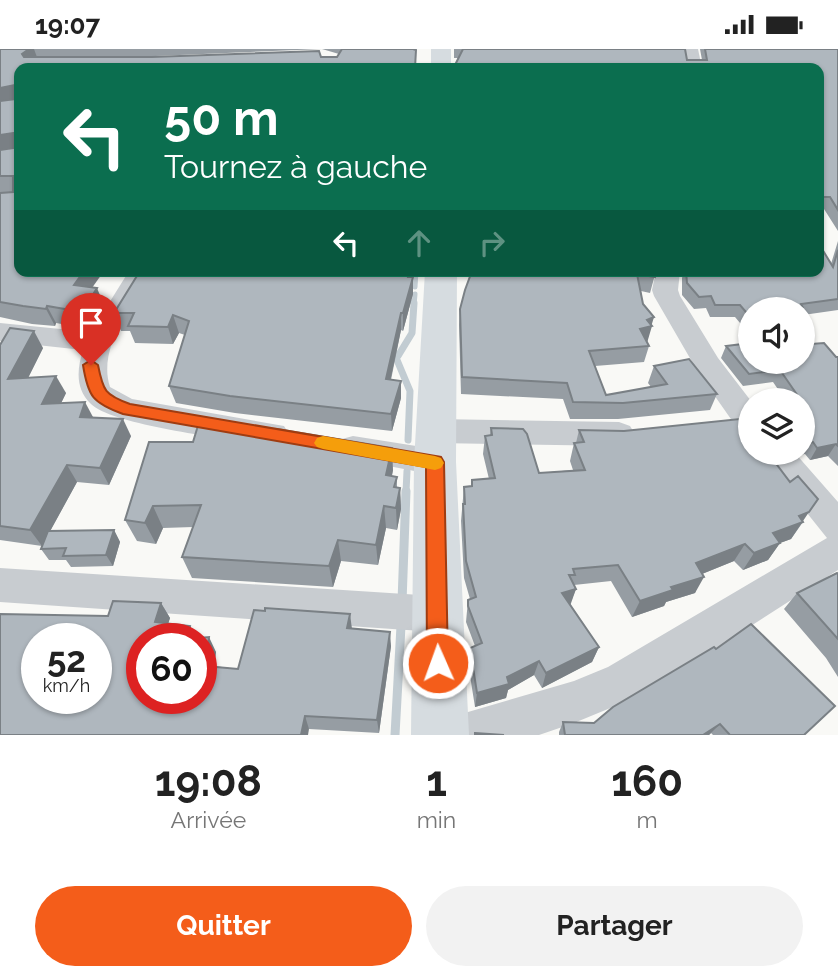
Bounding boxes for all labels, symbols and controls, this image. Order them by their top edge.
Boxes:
text: 19:07 [35,10,100,40]
text: 50 m [164,89,279,146]
icon: left [49,91,140,182]
text: Tournez à gauche [164,148,427,185]
icon: left [327,224,365,262]
icon: ahead [400,224,438,262]
icon: right [473,224,511,262]
pin [61,293,121,365]
map controls [738,297,815,465]
button: sound [738,297,815,374]
icon: arrive [72,304,110,342]
button: layers [738,388,815,465]
speed limit sign: 60 [126,623,217,714]
position arrow [401,626,475,700]
text: 52 [47,639,86,680]
text: km/h [43,675,90,696]
text: 19:08 [155,757,262,806]
text: 1 [426,757,447,806]
text: 160 [611,757,683,806]
text: Arrivée [171,806,246,833]
text: min [417,806,456,833]
text: m [637,806,658,833]
button: Quitter [35,886,412,966]
button: Partager [426,886,803,966]

